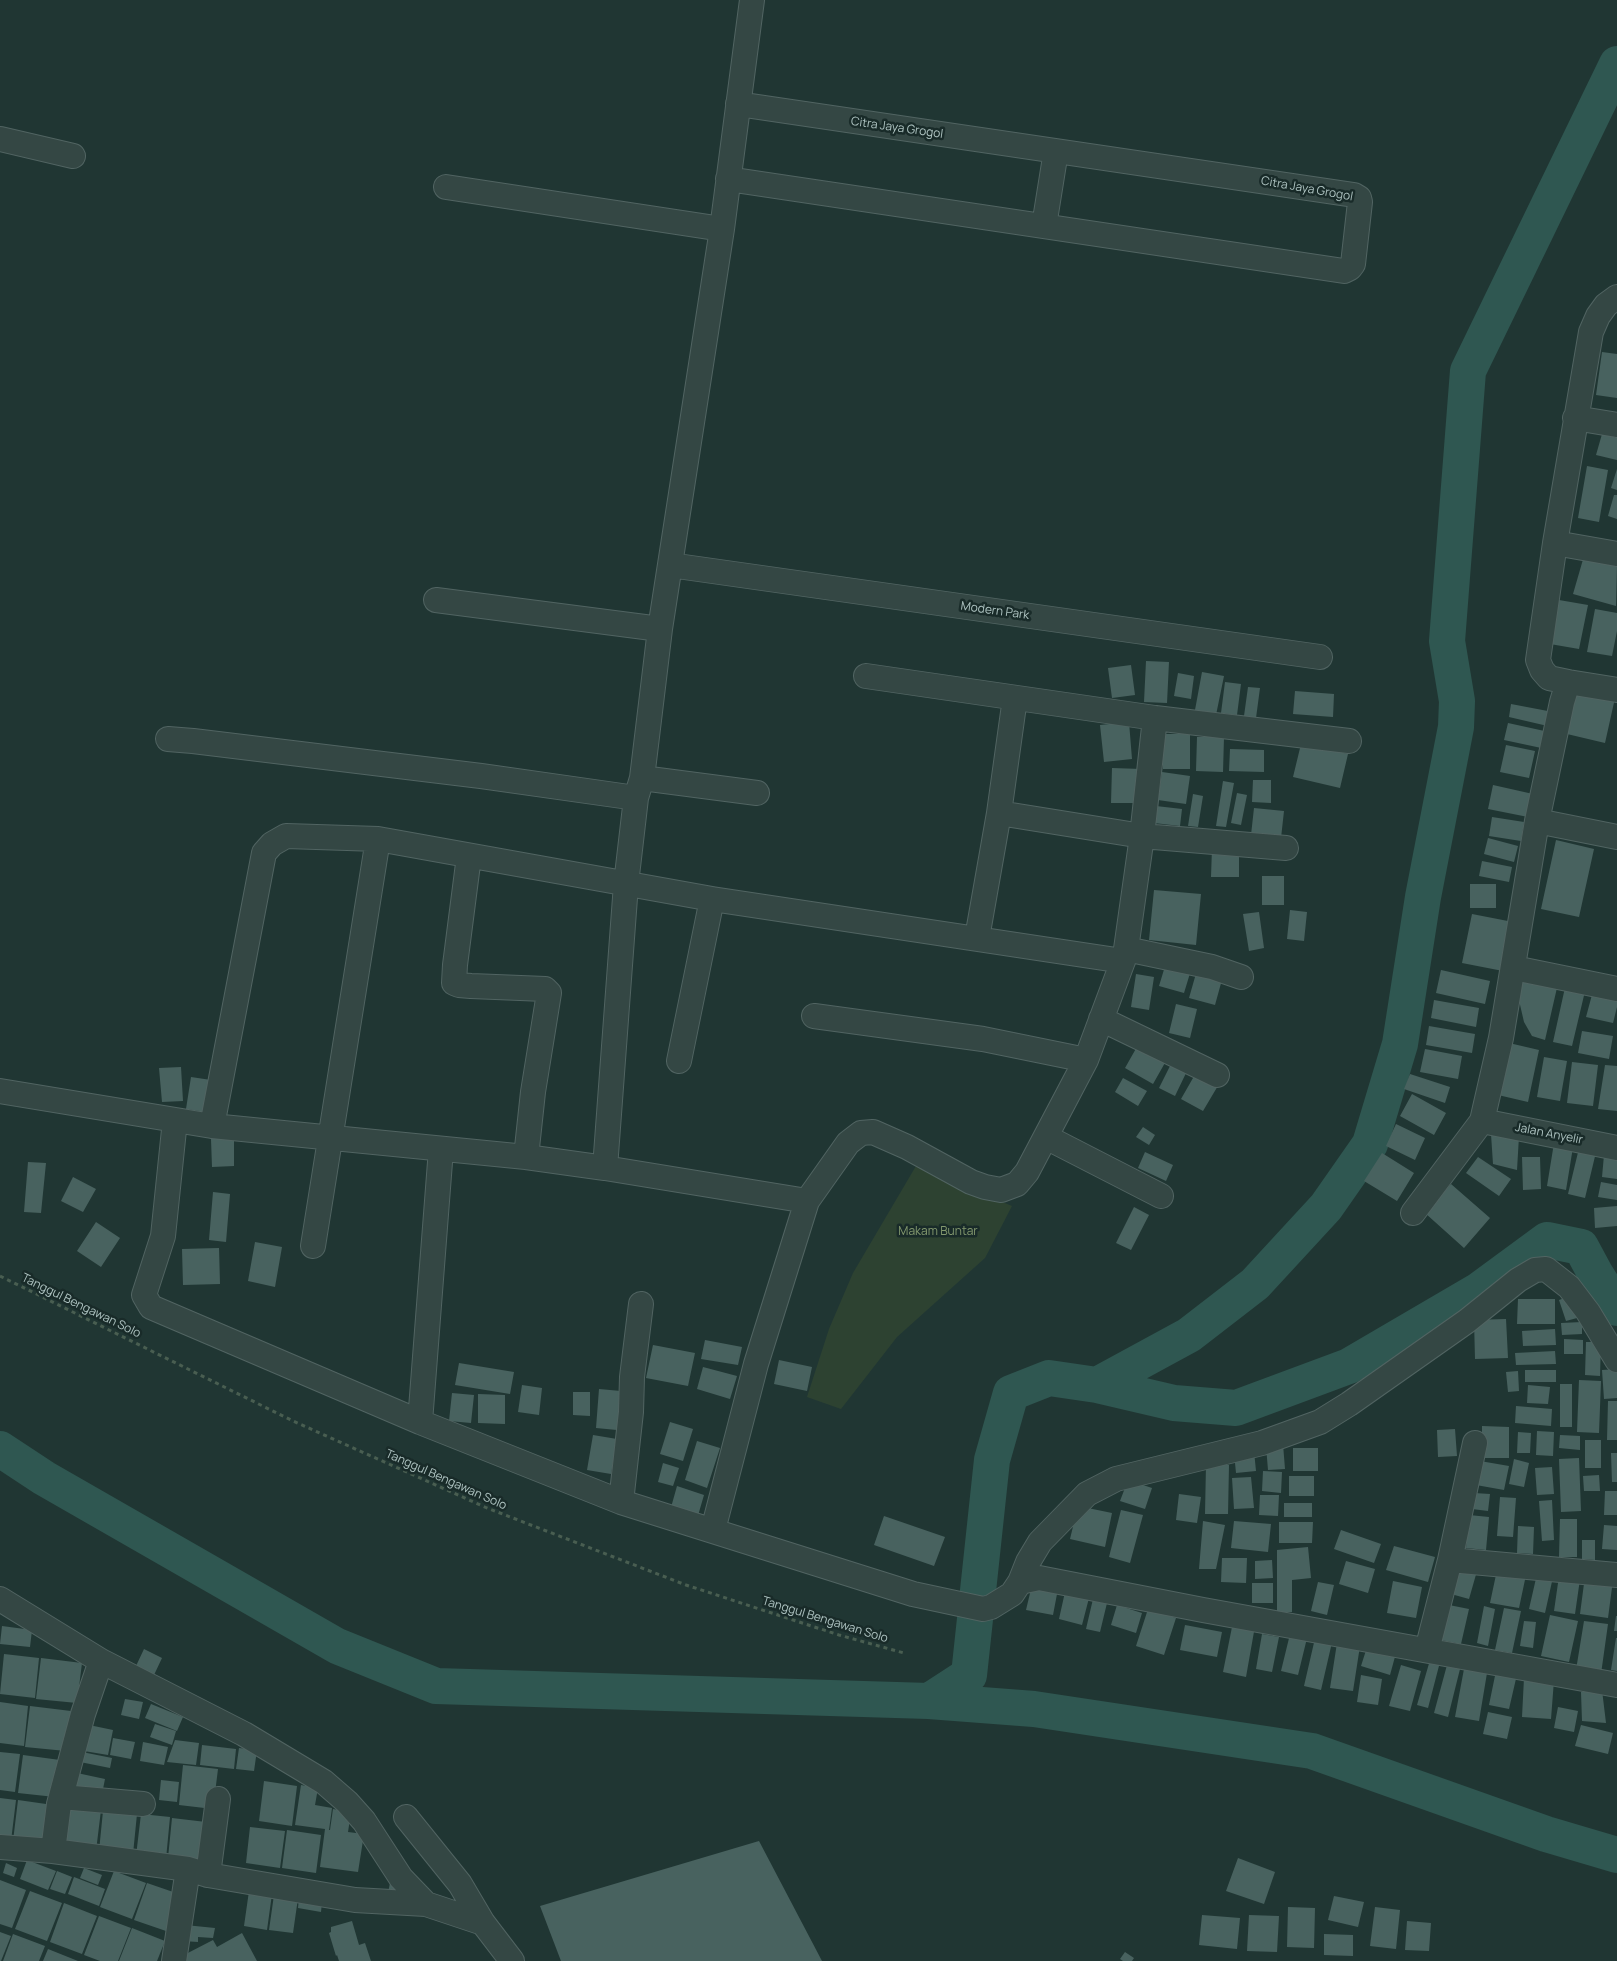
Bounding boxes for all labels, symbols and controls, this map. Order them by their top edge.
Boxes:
street label: Citra Jaya Grogol [850,114,944,142]
street label: Citra Jaya Grogol [1260,174,1354,204]
street label: Modern Park [960,599,1030,623]
street label: Jalan Anyelir [1514,1120,1584,1148]
park label: Makam Buntar [898,1225,978,1239]
street label: Tanggul Bengawan Solo [19,1271,143,1341]
street label: Tanggul Bengawan Solo [383,1447,509,1513]
street label: Tanggul Bengawan Solo [760,1594,890,1646]

